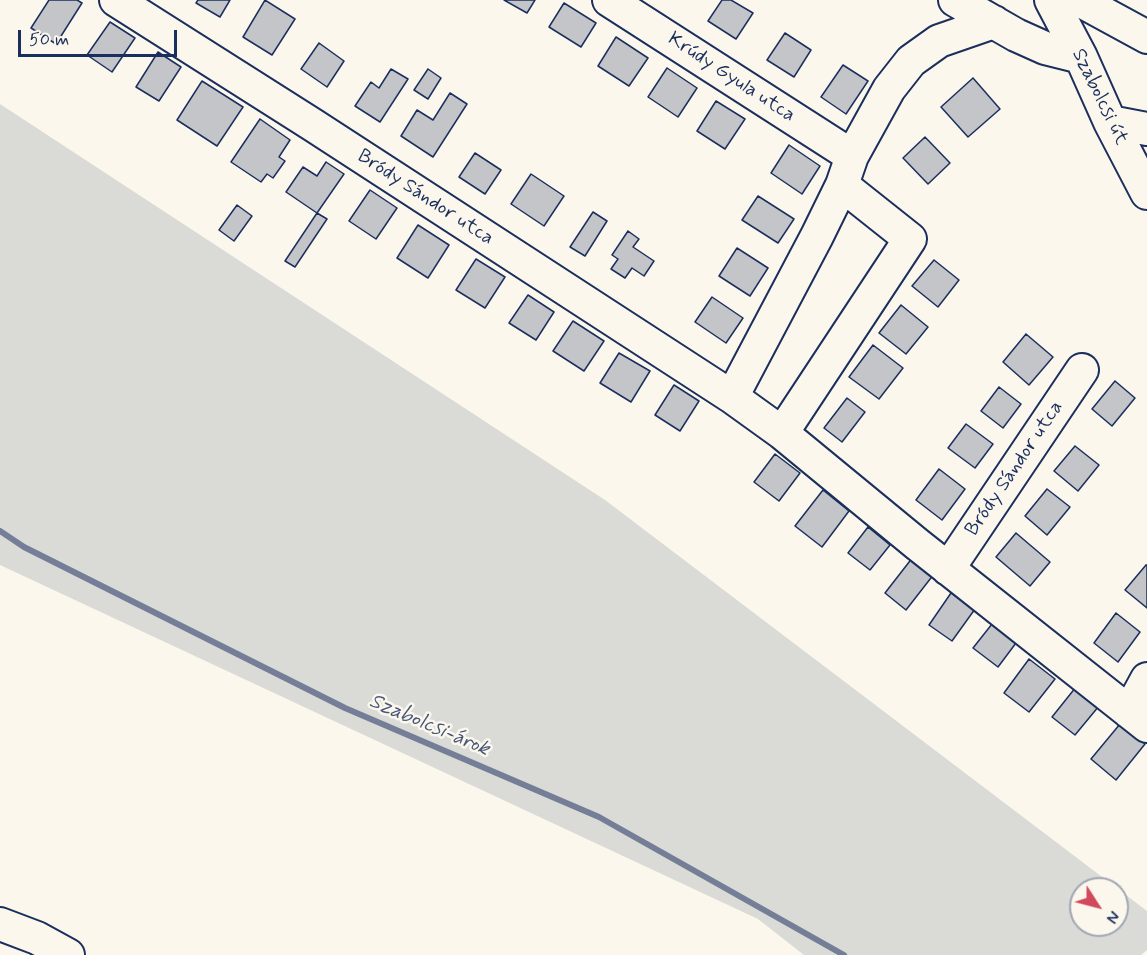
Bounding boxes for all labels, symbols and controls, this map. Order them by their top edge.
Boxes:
scale bar [21,18,180,56]
text: 50 m [29,28,69,52]
street label: Krúdy Gyula utca [663,28,799,128]
street label: Szabolcsi út [1065,45,1133,149]
street label: Bródy Sándor utca [352,145,498,251]
street label: Bródy Sándor utca [961,397,1069,541]
water label: Szabolcsi-árok [365,689,493,763]
north arrow [1069,877,1129,937]
text: N [1101,906,1124,927]

